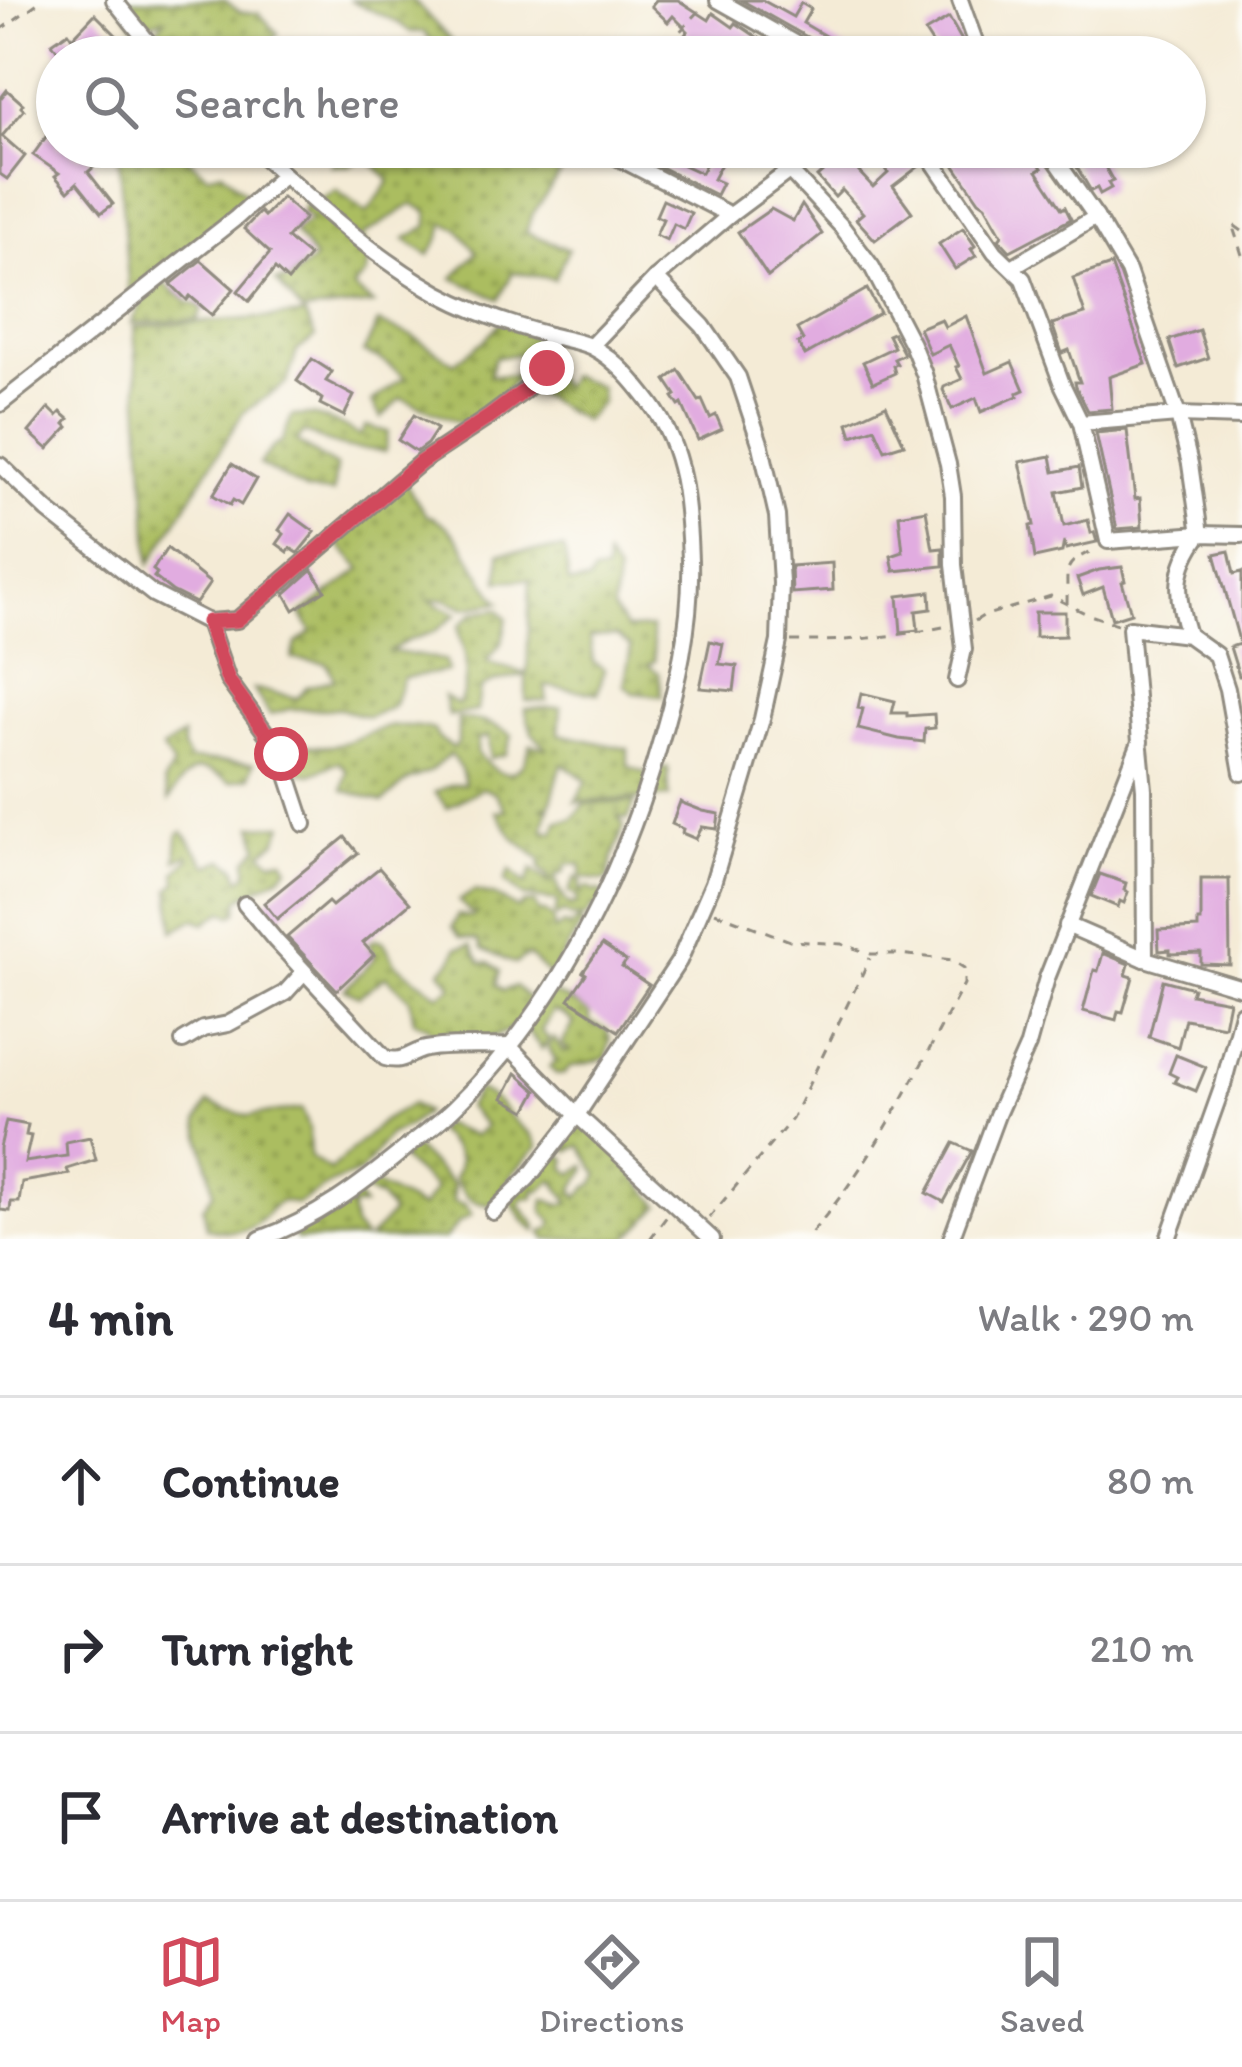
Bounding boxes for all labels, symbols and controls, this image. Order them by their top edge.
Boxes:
search box [36,36,1206,168]
icon: search [78,69,144,135]
text: Search here [174,75,400,129]
route end [520,341,574,395]
route start [254,727,308,781]
text: 4 min [48,1287,173,1348]
text: Walk · 290 m [977,1294,1194,1341]
icon: ahead [48,1448,114,1514]
text: Continue [162,1454,340,1508]
text: 80 m [1107,1457,1194,1504]
icon: right [48,1616,114,1682]
text: Turn right [162,1622,353,1676]
text: 210 m [1090,1625,1194,1672]
icon: arrive [48,1784,114,1850]
text: Arrive at destination [162,1790,558,1844]
tab: Map [158,1929,224,2040]
tab: Directions [539,1929,684,2040]
tab: Saved [1000,1929,1084,2040]

